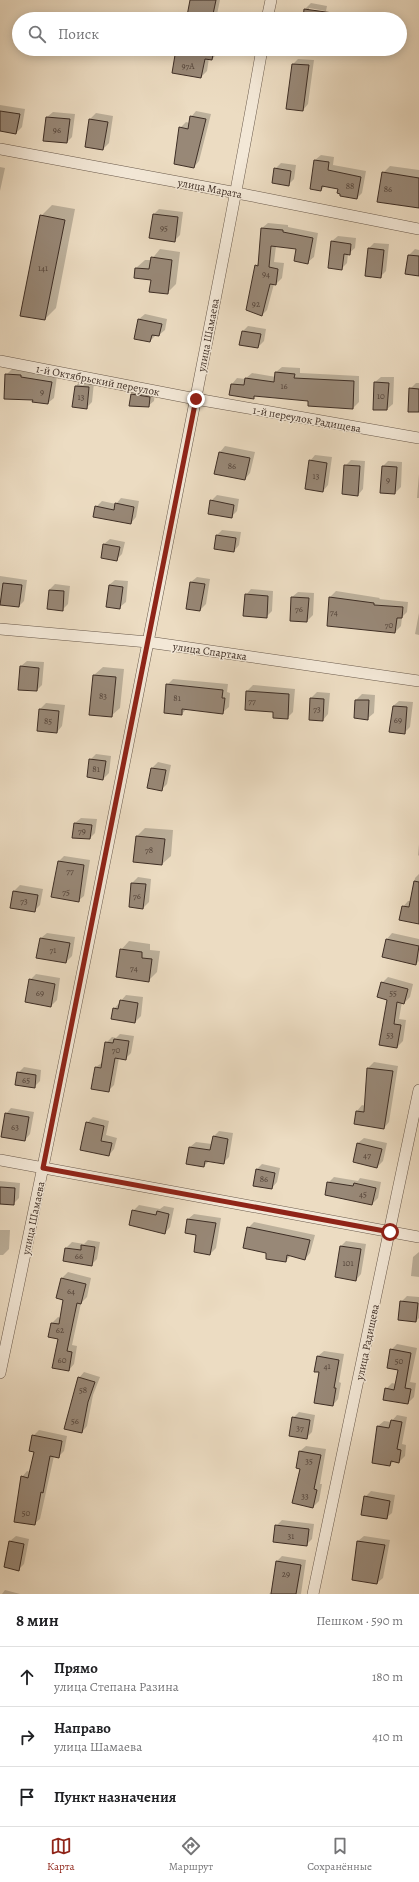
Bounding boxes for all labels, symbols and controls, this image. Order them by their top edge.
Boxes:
search box [12,12,407,56]
icon: search [26,23,48,45]
text: Поиск [58,24,99,44]
house number: 97А [181,60,195,72]
house number: 96 [53,124,61,136]
street label: улица Марата [175,175,244,202]
house number: 88 [346,180,354,192]
house number: 86 [384,183,392,195]
house number: 95 [160,222,168,234]
house number: 141 [38,262,48,274]
house number: 94 [262,268,270,280]
street label: улица Шамаева [194,296,223,374]
house number: 92 [252,298,261,310]
street label: 1-й Октябрьский переулок [35,361,161,400]
house number: 16 [280,380,288,392]
house number: 9 [40,386,44,398]
route end [187,390,205,408]
house number: 10 [377,390,385,402]
house number: 13 [78,391,85,403]
street label: 1-й переулок Радищева [252,403,363,437]
house number: 86 [228,460,236,472]
house number: 13 [313,470,320,482]
house number: 9 [386,474,390,486]
house number: 76 [295,603,303,615]
house number: 74 [330,606,338,618]
house number: 70 [385,619,393,631]
street label: улица Спартака [171,639,249,664]
house number: 83 [99,690,107,702]
house number: 81 [173,692,181,704]
house number: 77 [248,695,256,707]
house number: 73 [313,703,321,715]
house number: 69 [394,714,402,726]
house number: 85 [44,715,52,727]
house number: 81 [92,763,100,775]
house number: 79 [78,825,86,837]
house number: 78 [145,844,153,856]
house number: 77 [66,865,74,877]
house number: 75 [62,886,70,898]
house number: 76 [133,890,141,902]
house number: 73 [20,895,28,907]
house number: 71 [50,944,56,956]
house number: 74 [130,962,138,974]
house number: 69 [36,987,44,999]
house number: 55 [389,987,397,999]
house number: 53 [386,1029,394,1041]
house number: 70 [112,1044,120,1056]
house number: 65 [22,1074,30,1086]
house number: 63 [11,1121,19,1133]
house number: 47 [363,1149,371,1161]
house number: 86 [260,1173,268,1185]
street label: улица Шамаева [18,1179,49,1257]
house number: 45 [359,1188,367,1200]
route start [381,1223,399,1241]
house number: 66 [75,1250,83,1262]
house number: 101 [343,1257,353,1269]
house number: 64 [67,1285,75,1297]
street label: улица Радищева [352,1302,383,1382]
house number: 62 [56,1324,65,1336]
house number: 60 [58,1354,67,1366]
house number: 50 [395,1355,404,1367]
house number: 41 [323,1360,331,1372]
house number: 58 [79,1384,87,1396]
house number: 56 [71,1415,79,1427]
house number: 37 [296,1422,304,1434]
house number: 35 [305,1455,313,1467]
house number: 33 [301,1490,309,1502]
house number: 50 [22,1507,31,1519]
house number: 31 [288,1530,294,1542]
house number: 29 [282,1568,290,1580]
text: 8 мин [16,1609,59,1632]
text: Пешком · 590 m [316,1612,403,1629]
text: Прямо [54,1658,98,1678]
icon: ahead [16,1666,38,1688]
text: 180 m [372,1668,403,1685]
text: улица Степана Разина [54,1678,179,1695]
text: Направо [54,1718,111,1738]
icon: right [16,1726,38,1748]
text: 410 m [372,1728,403,1745]
text: улица Шамаева [54,1738,142,1755]
icon: arrive [16,1786,38,1808]
text: Пункт назначения [54,1787,176,1807]
tab: Карта [47,1835,75,1874]
tab: Маршрут [169,1835,213,1874]
tab: Сохранённые [307,1835,372,1874]

